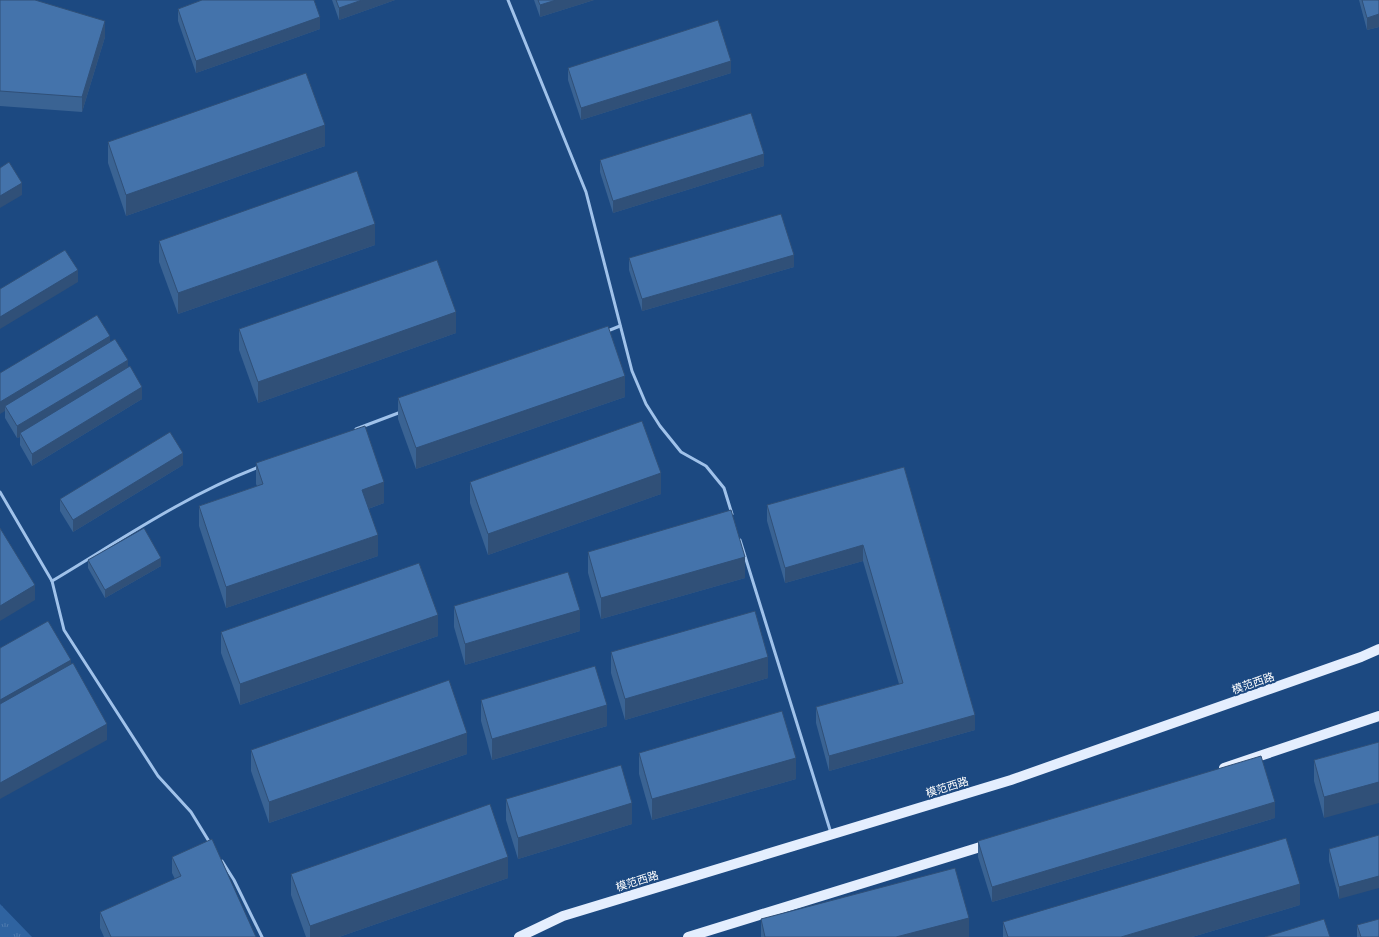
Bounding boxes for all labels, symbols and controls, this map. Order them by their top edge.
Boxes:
street label: 模范西路 [1230,668,1276,697]
street label: 模范西路 [924,773,970,800]
street label: 模范西路 [614,867,660,894]

